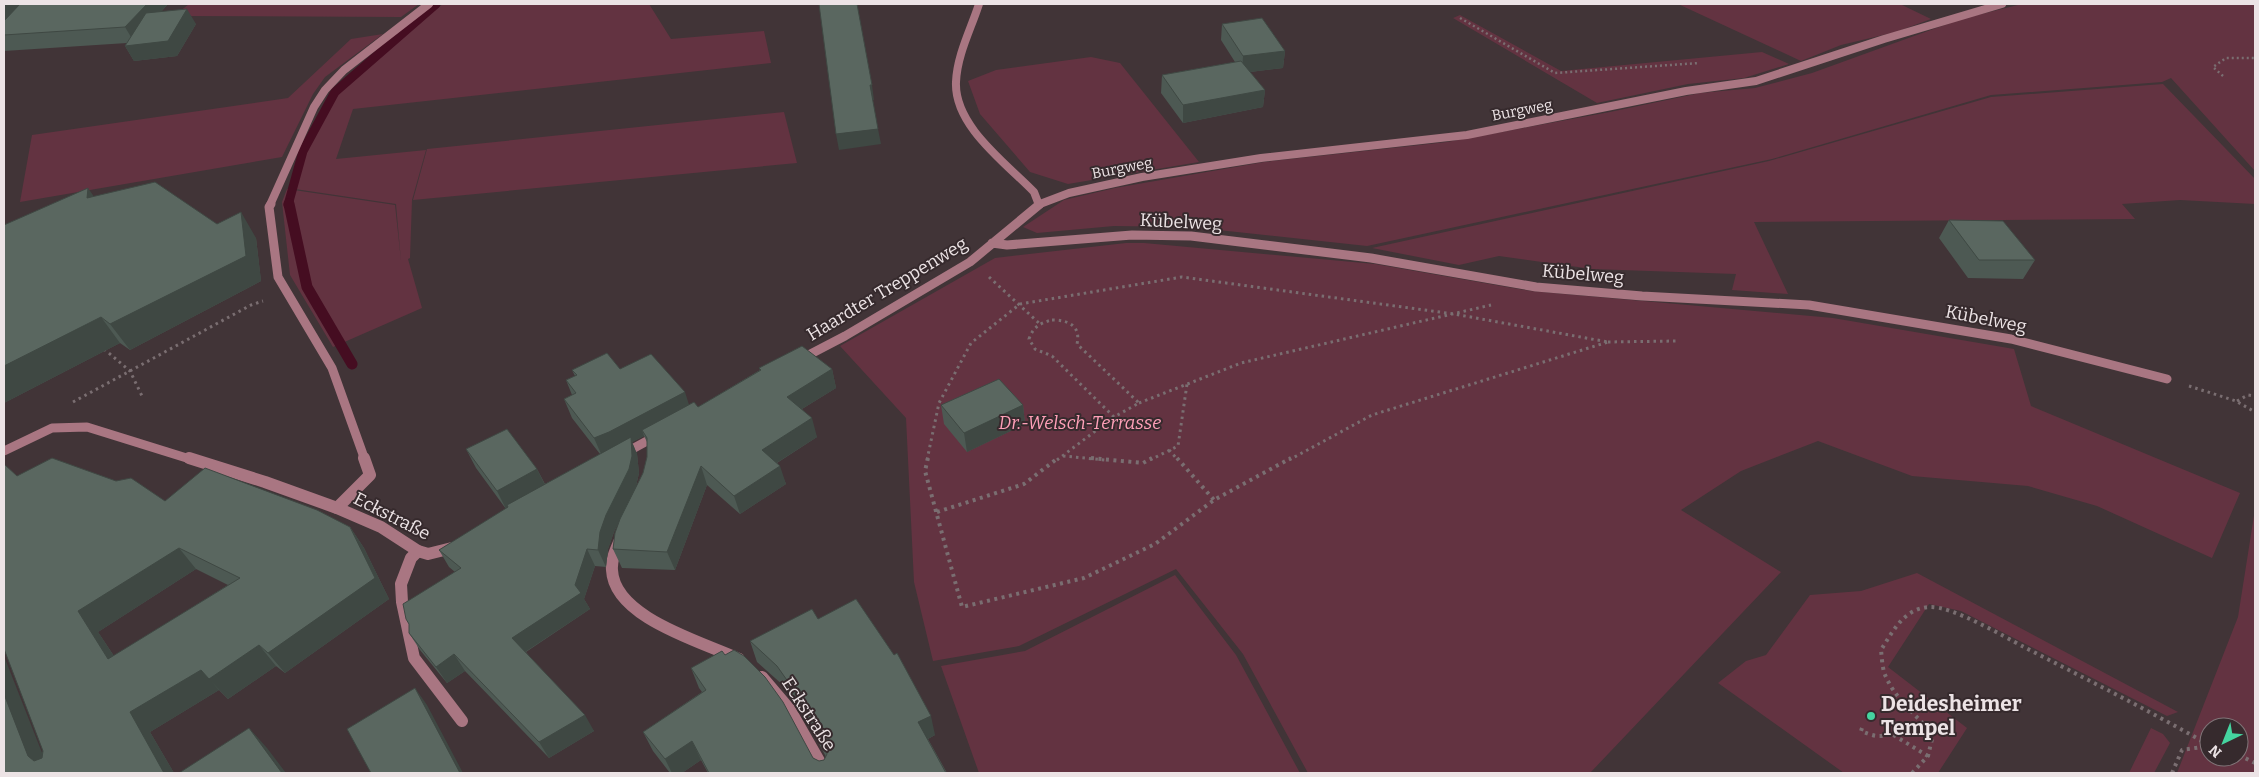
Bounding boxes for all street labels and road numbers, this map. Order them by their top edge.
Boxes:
street label: Burgweg [1490,95,1554,125]
street label: Burgweg [1090,153,1154,183]
street label: Kübelweg [1139,209,1223,235]
street label: Haardter Treppenweg [803,232,971,346]
street label: Kübelweg [1541,259,1625,289]
street label: Kübelweg [1943,300,2029,338]
street label: Eckstraße [350,487,434,545]
street label: Eckstraße [777,673,841,755]

